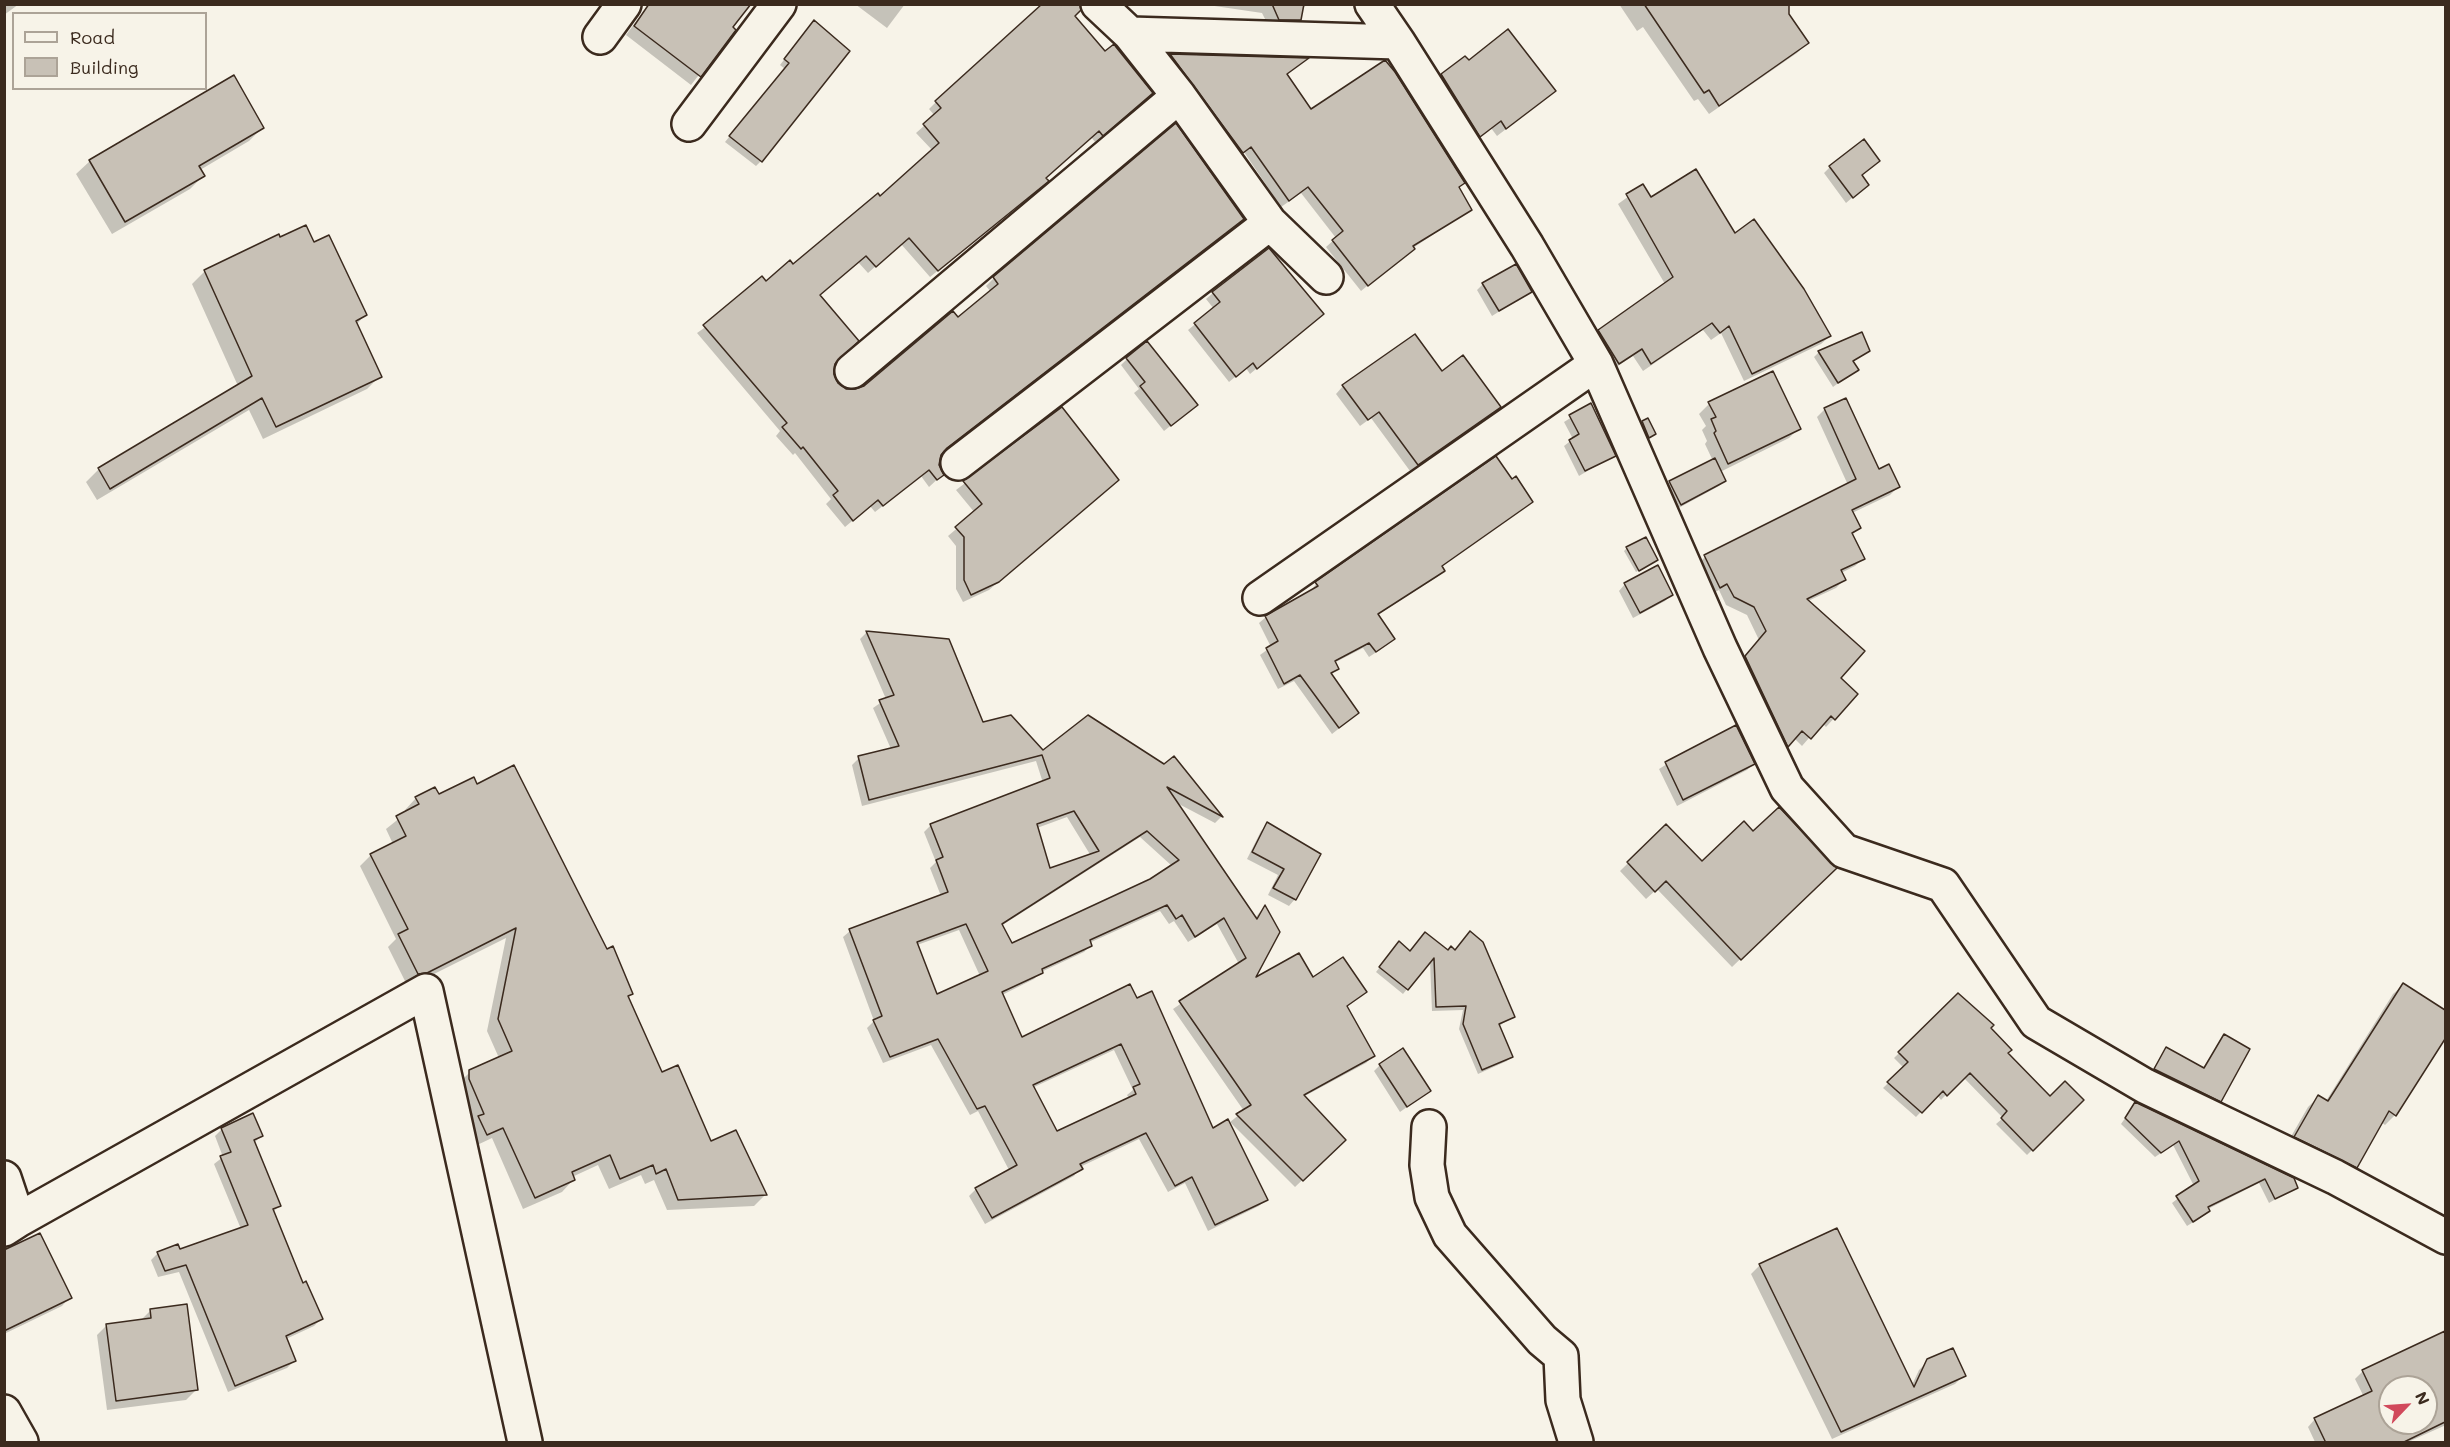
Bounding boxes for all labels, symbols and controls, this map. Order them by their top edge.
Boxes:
legend [12,12,207,90]
text: Road [70,25,115,49]
text: Building [70,55,138,79]
north arrow [2378,1375,2438,1435]
text: N [2411,1388,2435,1408]

